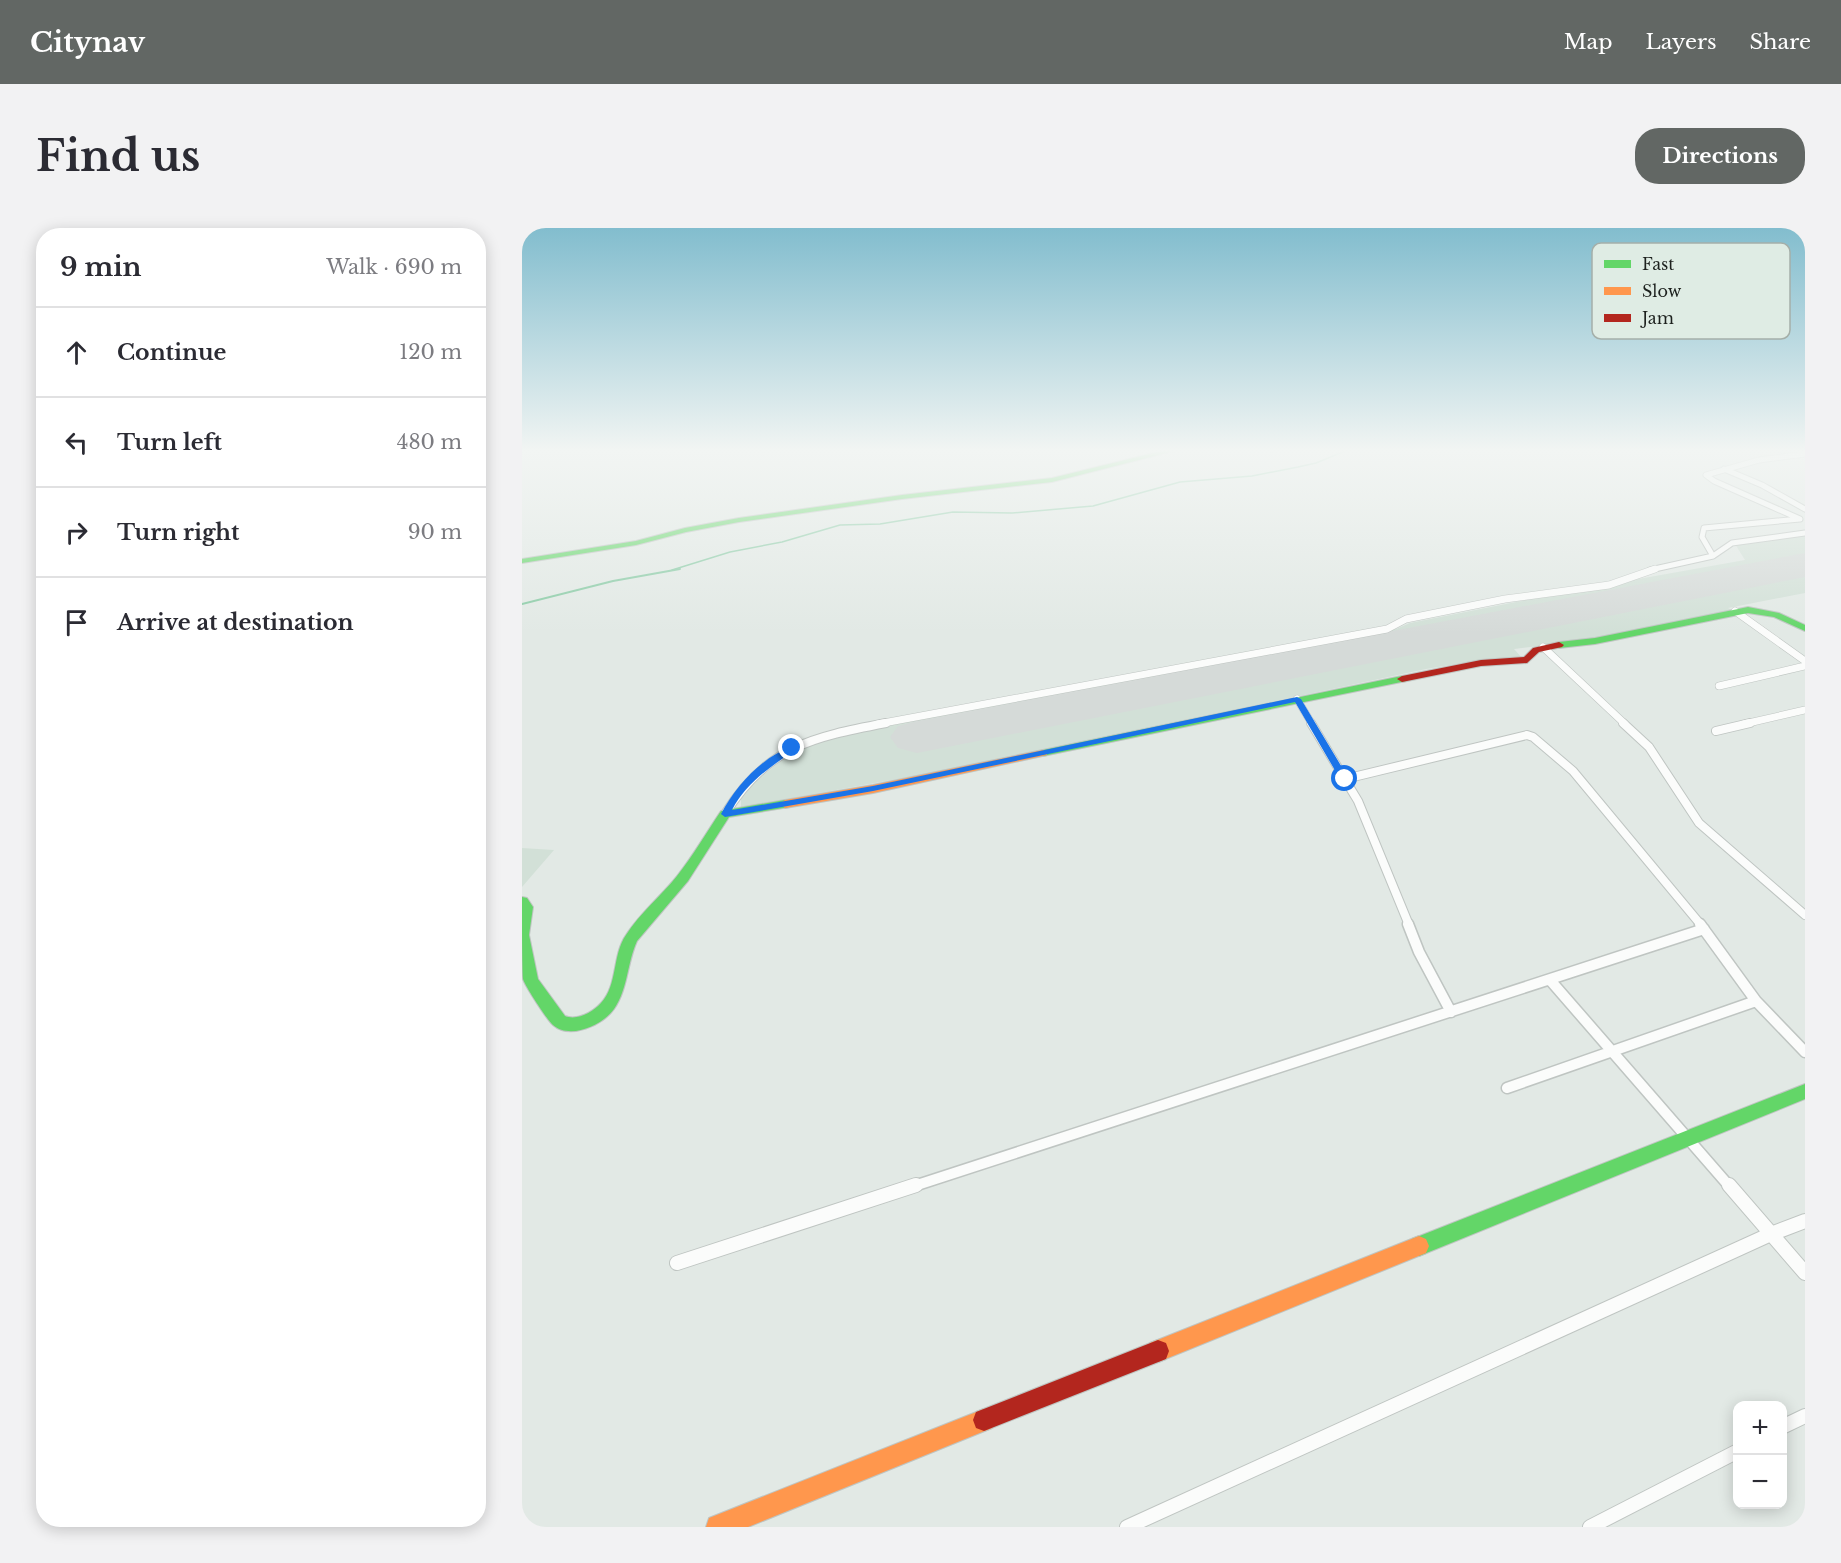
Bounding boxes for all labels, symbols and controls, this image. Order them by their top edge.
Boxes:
text: Citynav [30,25,145,60]
text: Map [1564,29,1613,55]
text: Layers [1646,29,1717,55]
text: Share [1750,29,1811,55]
button: Directions [1635,128,1805,184]
text: Find us [36,130,200,182]
legend [1592,243,1790,339]
text: 9 min [60,251,141,283]
text: Fast [1642,254,1674,274]
text: Walk · 690 m [326,255,462,279]
text: Slow [1642,281,1682,301]
text: Jam [1640,308,1674,328]
icon: ahead [60,336,93,369]
text: Continue [117,339,226,366]
text: 120 m [399,340,462,364]
icon: left [60,426,93,459]
text: Turn left [117,429,222,456]
text: 480 m [397,430,462,454]
icon: right [60,516,93,549]
text: Turn right [117,519,239,546]
text: 90 m [408,520,462,544]
icon: arrive [60,606,93,639]
text: Arrive at destination [117,609,354,636]
route end [778,734,804,760]
route start [1331,765,1357,791]
map controls [1733,1401,1787,1509]
button: + [1733,1401,1787,1455]
button: − [1733,1455,1787,1509]

